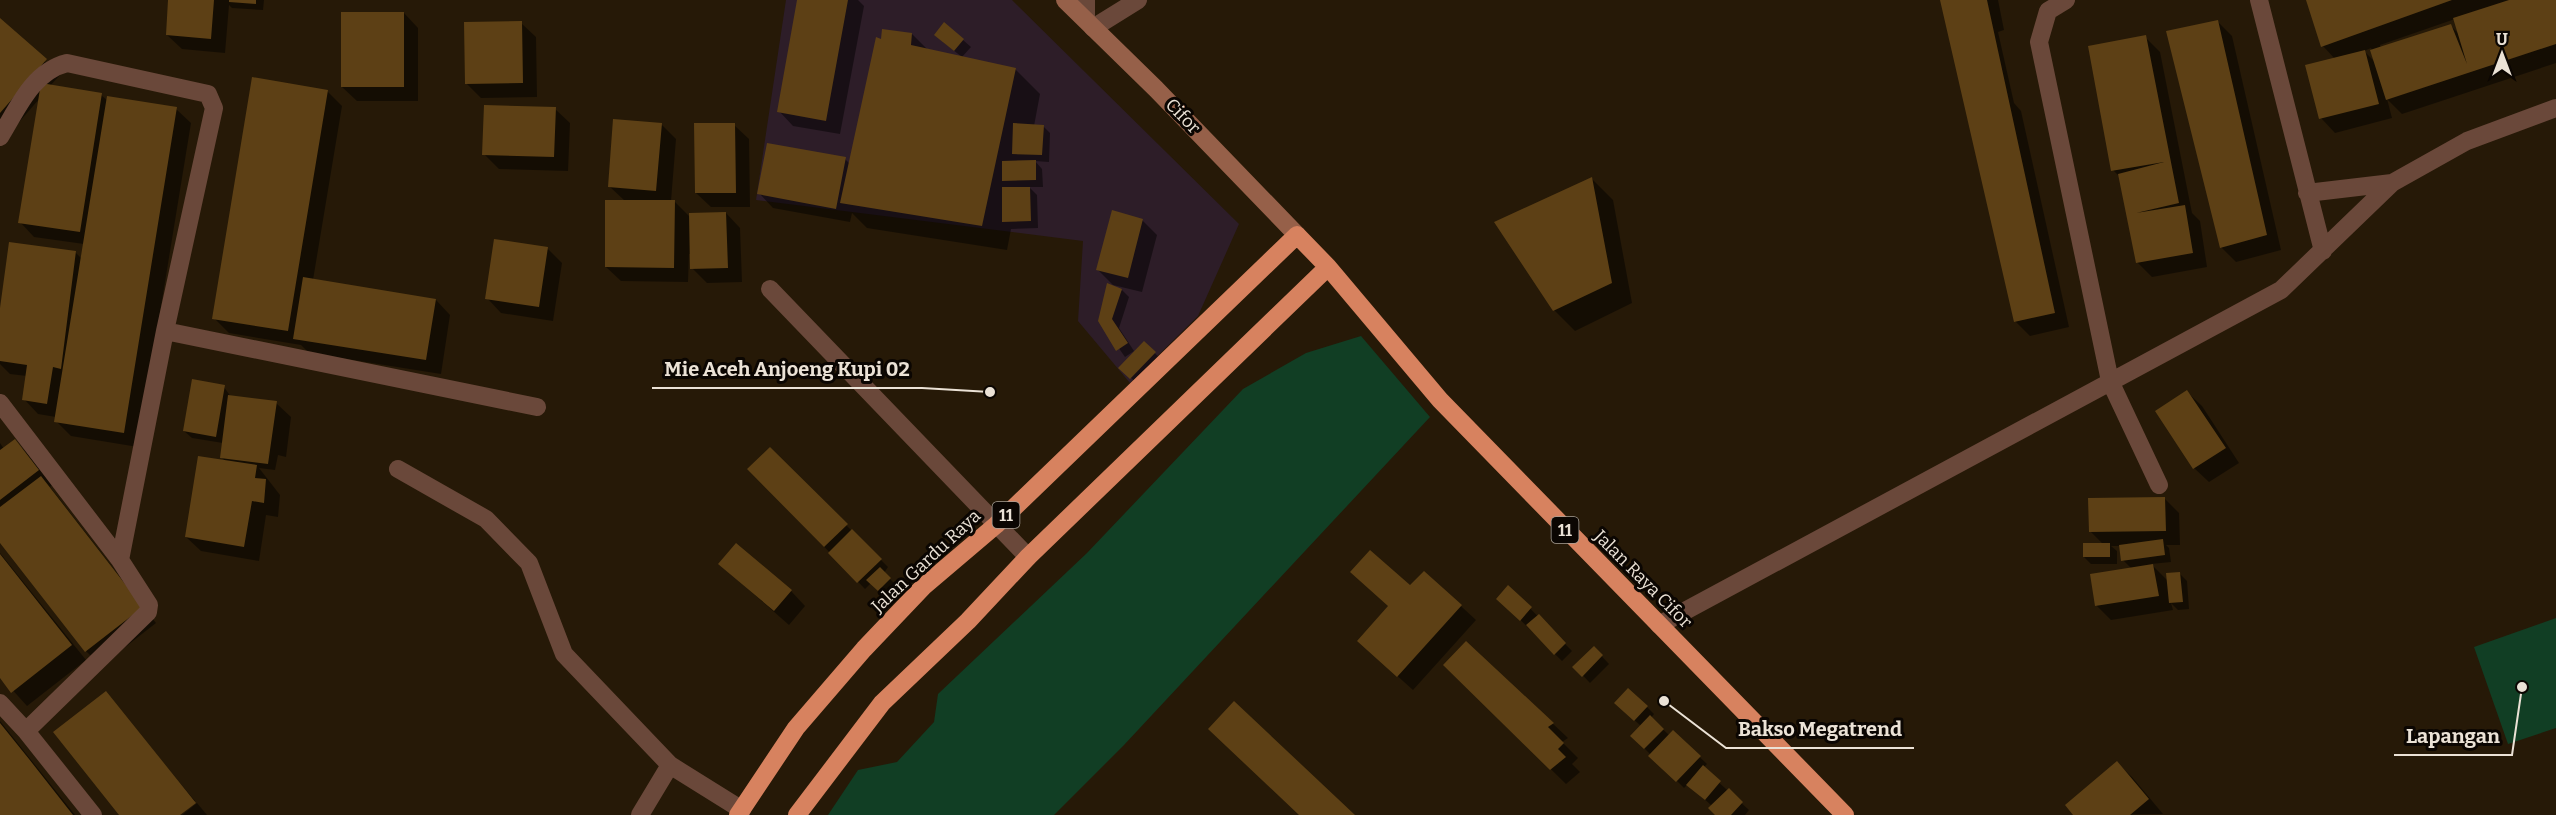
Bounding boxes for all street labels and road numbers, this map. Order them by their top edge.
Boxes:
street label: Cifor [1161,94,1205,138]
road number: 11 [992,502,1020,528]
street label: Jalan Gardu Raya [866,505,985,618]
road number: 11 [1552,517,1578,543]
street label: Jalan Raya Cifor [1589,525,1697,633]

